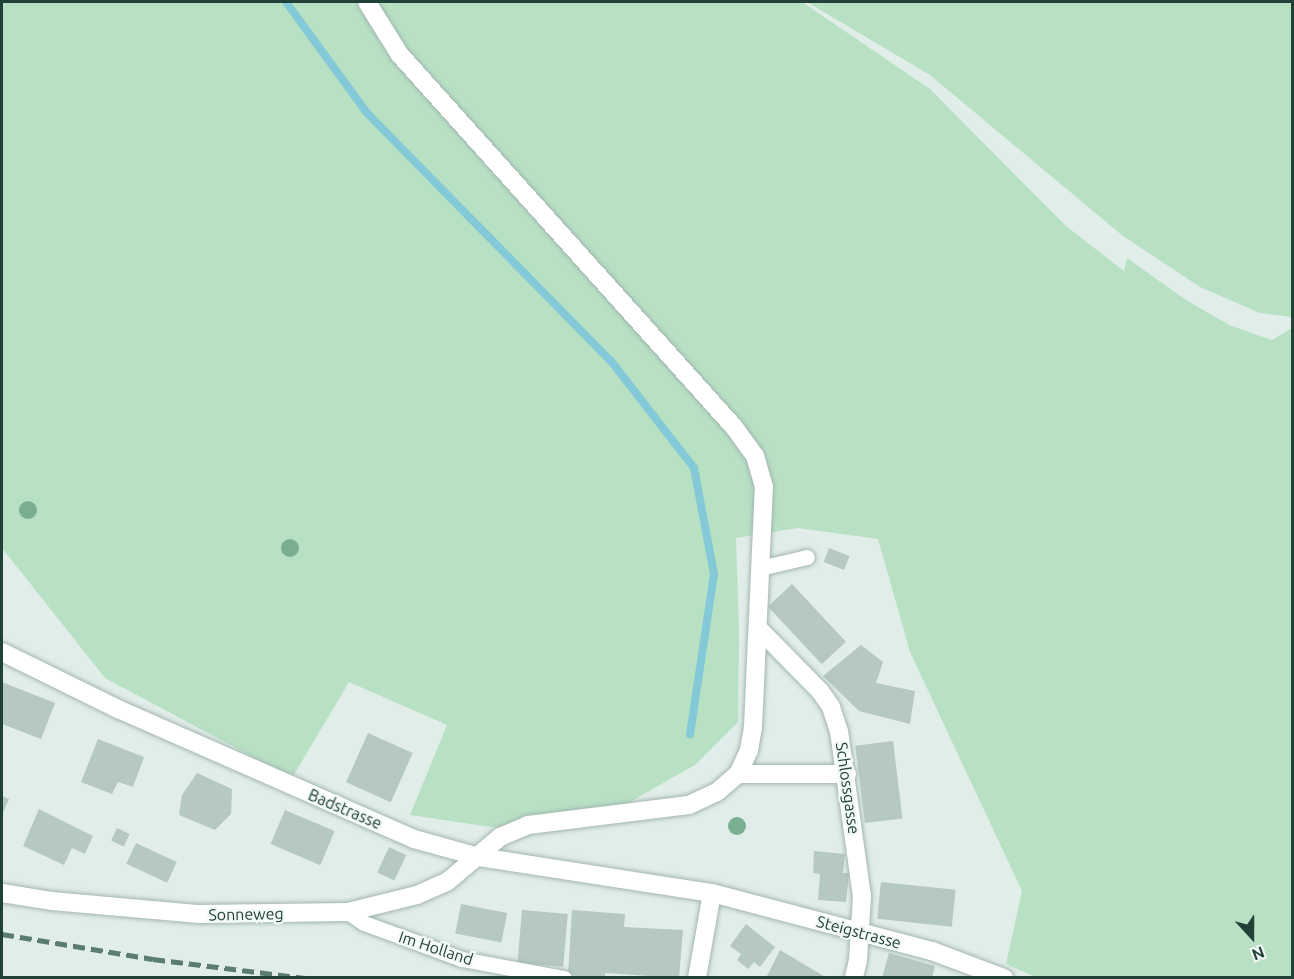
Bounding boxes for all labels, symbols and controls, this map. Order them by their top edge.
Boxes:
street label: Schlossgasse [832,741,864,835]
street label: Badstrasse [305,785,385,833]
street label: Sonneweg [208,904,284,924]
north arrow [1222,907,1282,967]
street label: Steigstrasse [815,911,903,953]
street label: Im Holland [396,927,476,969]
text: N [1250,943,1267,964]

